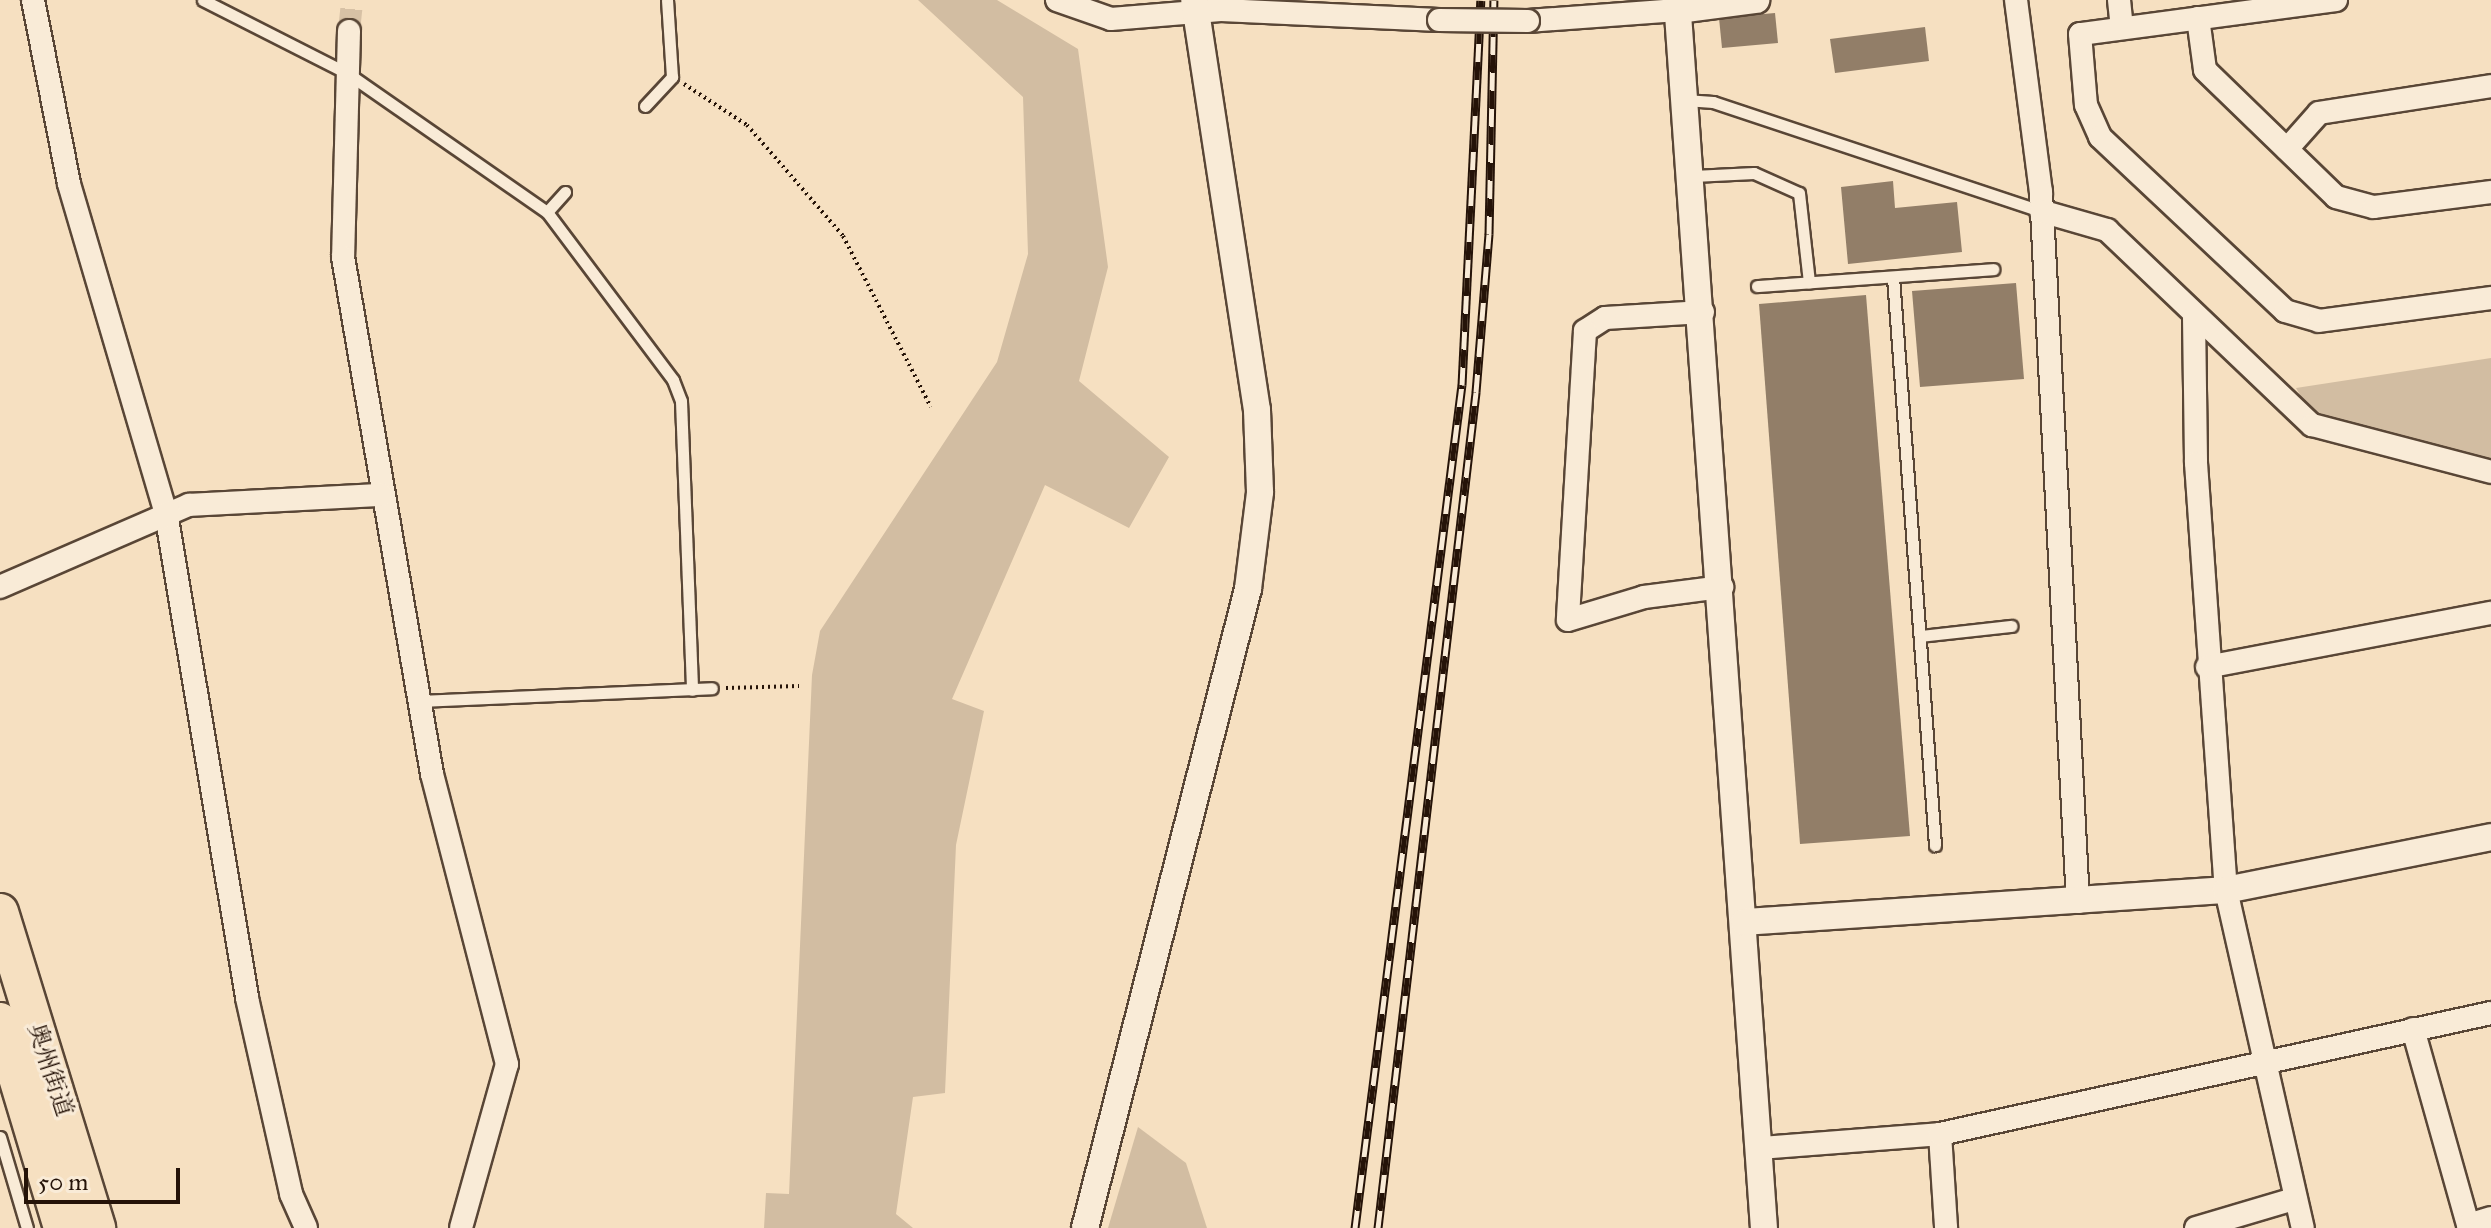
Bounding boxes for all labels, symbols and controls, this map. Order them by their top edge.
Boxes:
street label: 奥州街道 [21,1020,79,1120]
scale bar [28,1152,184,1202]
text: 50 m [38,1167,88,1197]

